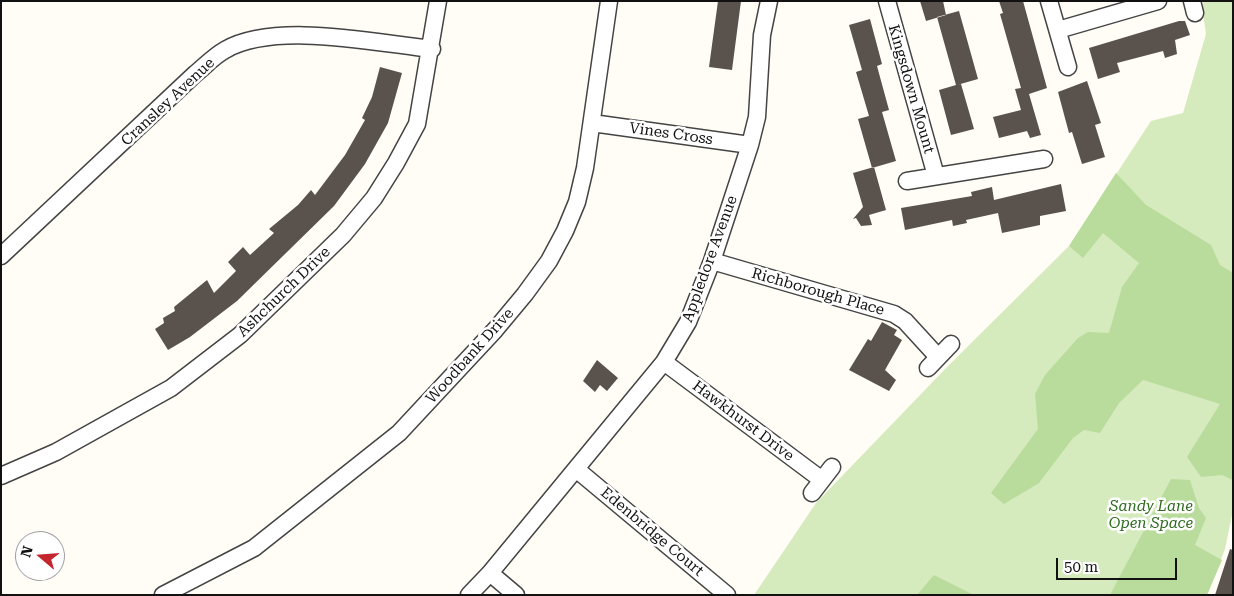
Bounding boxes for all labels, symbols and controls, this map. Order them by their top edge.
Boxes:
street label: Kingsdown Mount [884,22,938,156]
street label: Cransley Avenue [118,54,218,150]
street label: Vines Cross [628,119,714,149]
street label: Appledore Avenue [679,193,741,325]
street label: Ashchurch Drive [234,243,334,341]
street label: Richborough Place [750,264,886,320]
street label: Woodbank Drive [422,305,518,407]
street label: Hawkhurst Drive [689,377,797,465]
street label: Edenbridge Court [597,484,707,580]
park label: Sandy Lane Open Space [1109,498,1193,533]
north arrow [15,531,65,581]
text: N [17,544,36,559]
scale bar [1059,548,1180,580]
text: 50 m [1064,558,1098,576]

